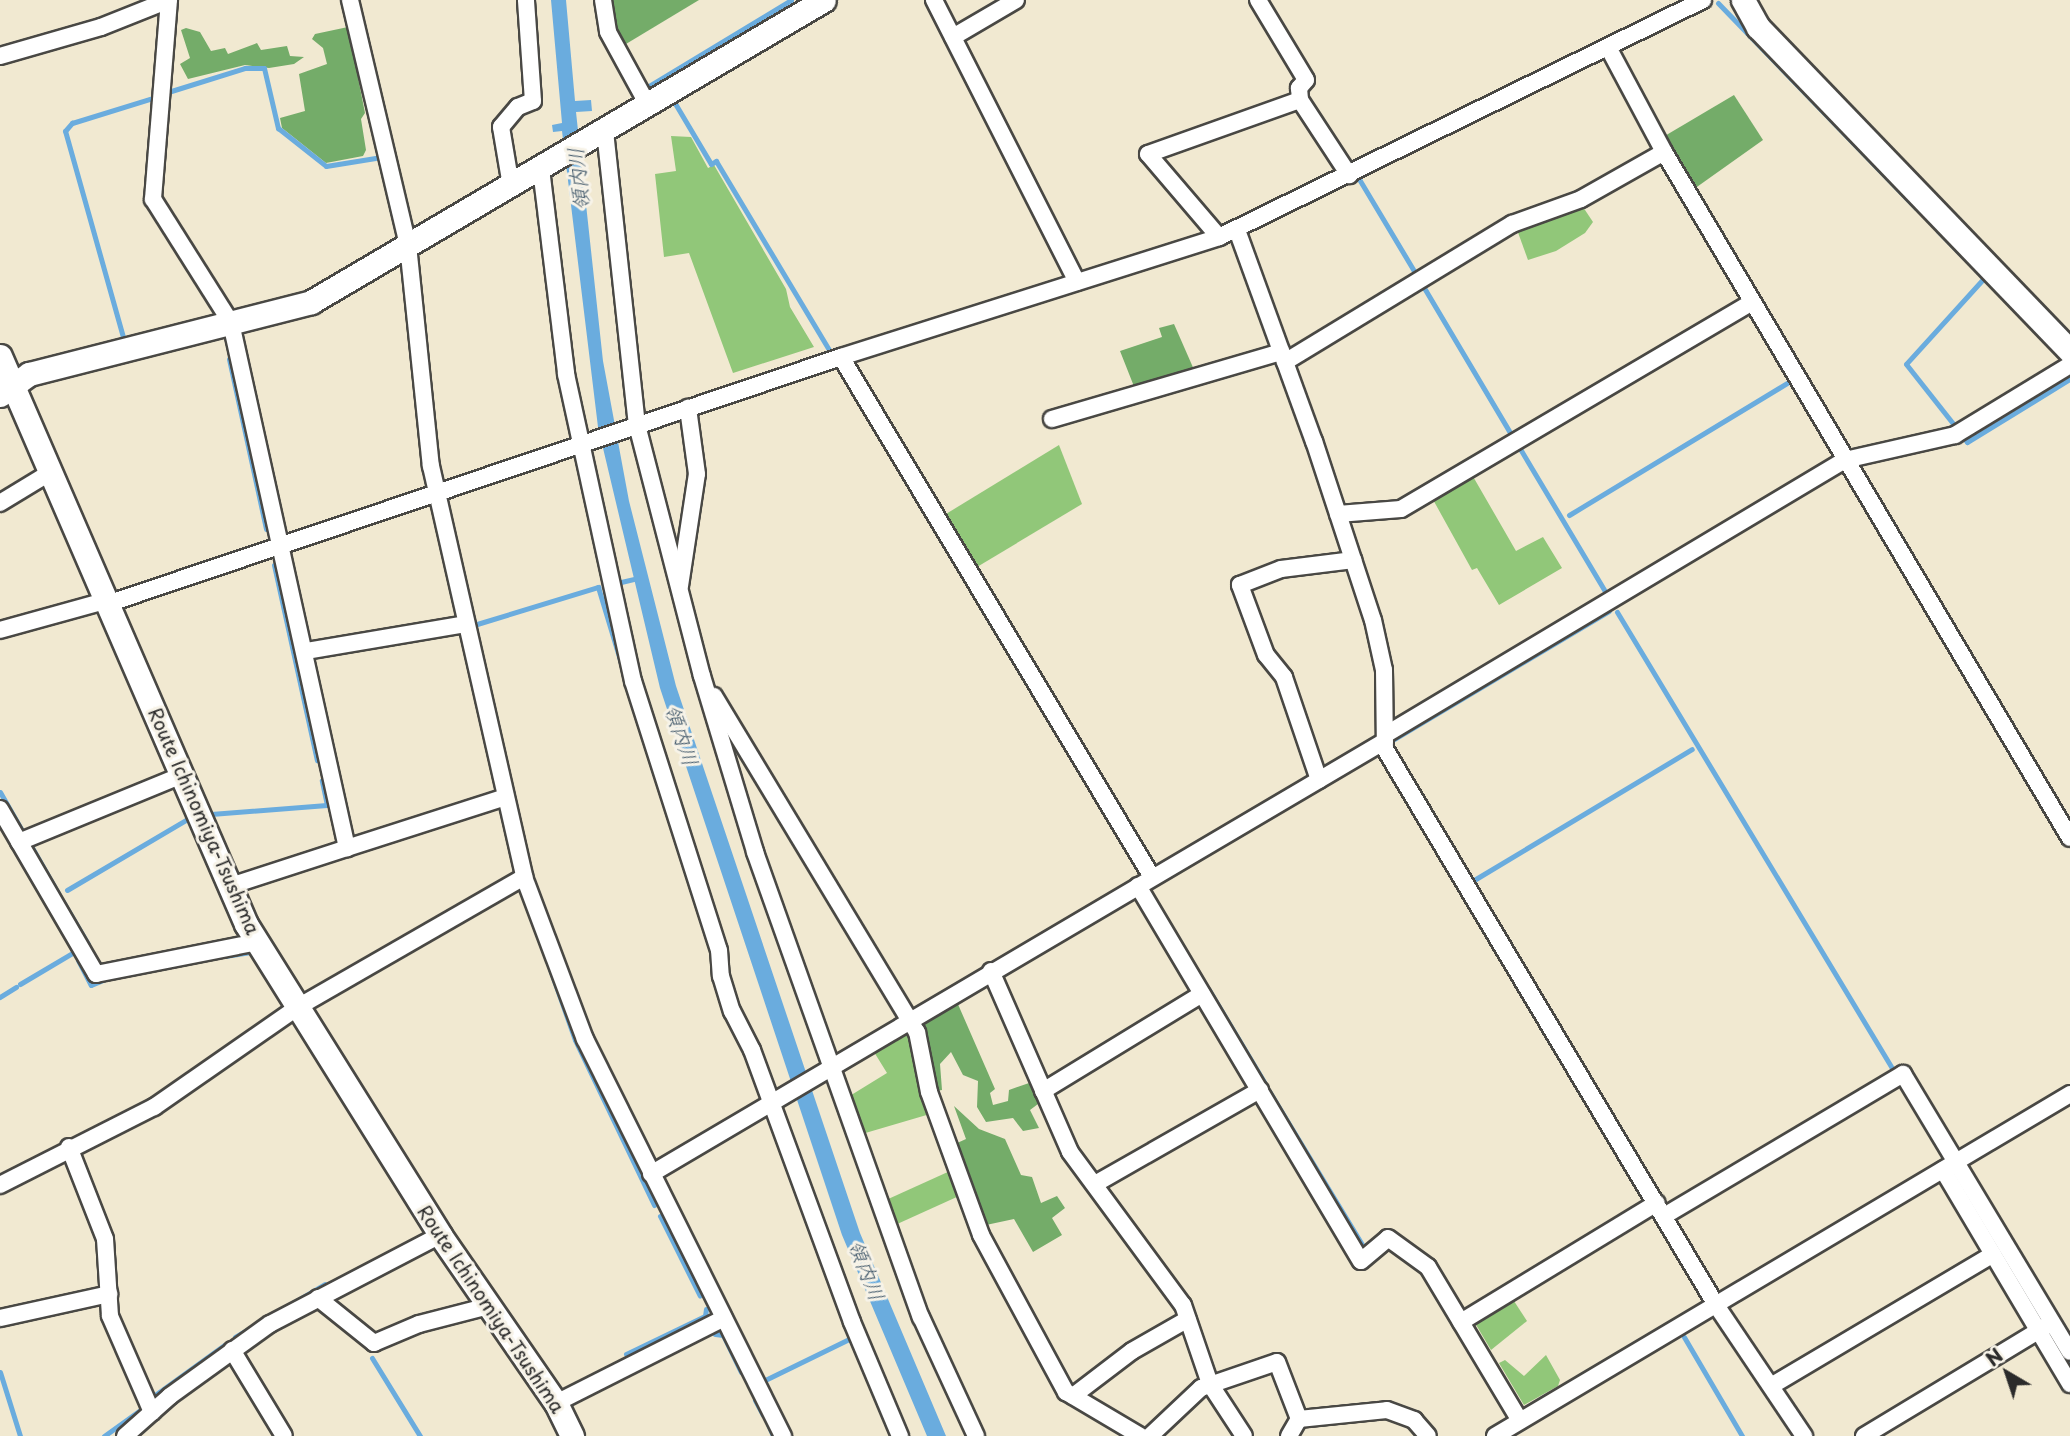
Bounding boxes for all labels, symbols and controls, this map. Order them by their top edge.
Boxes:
water label: 領内川 [561,146,593,212]
water label: 領内川 [661,701,705,769]
street label: Route Ichinomiya-Tsushima [143,704,265,938]
street label: Route Ichinomiya-Tsushima [413,1200,569,1418]
water label: 領内川 [845,1236,891,1304]
north arrow [1972,1338,2042,1408]
text: N [1979,1341,2008,1372]

